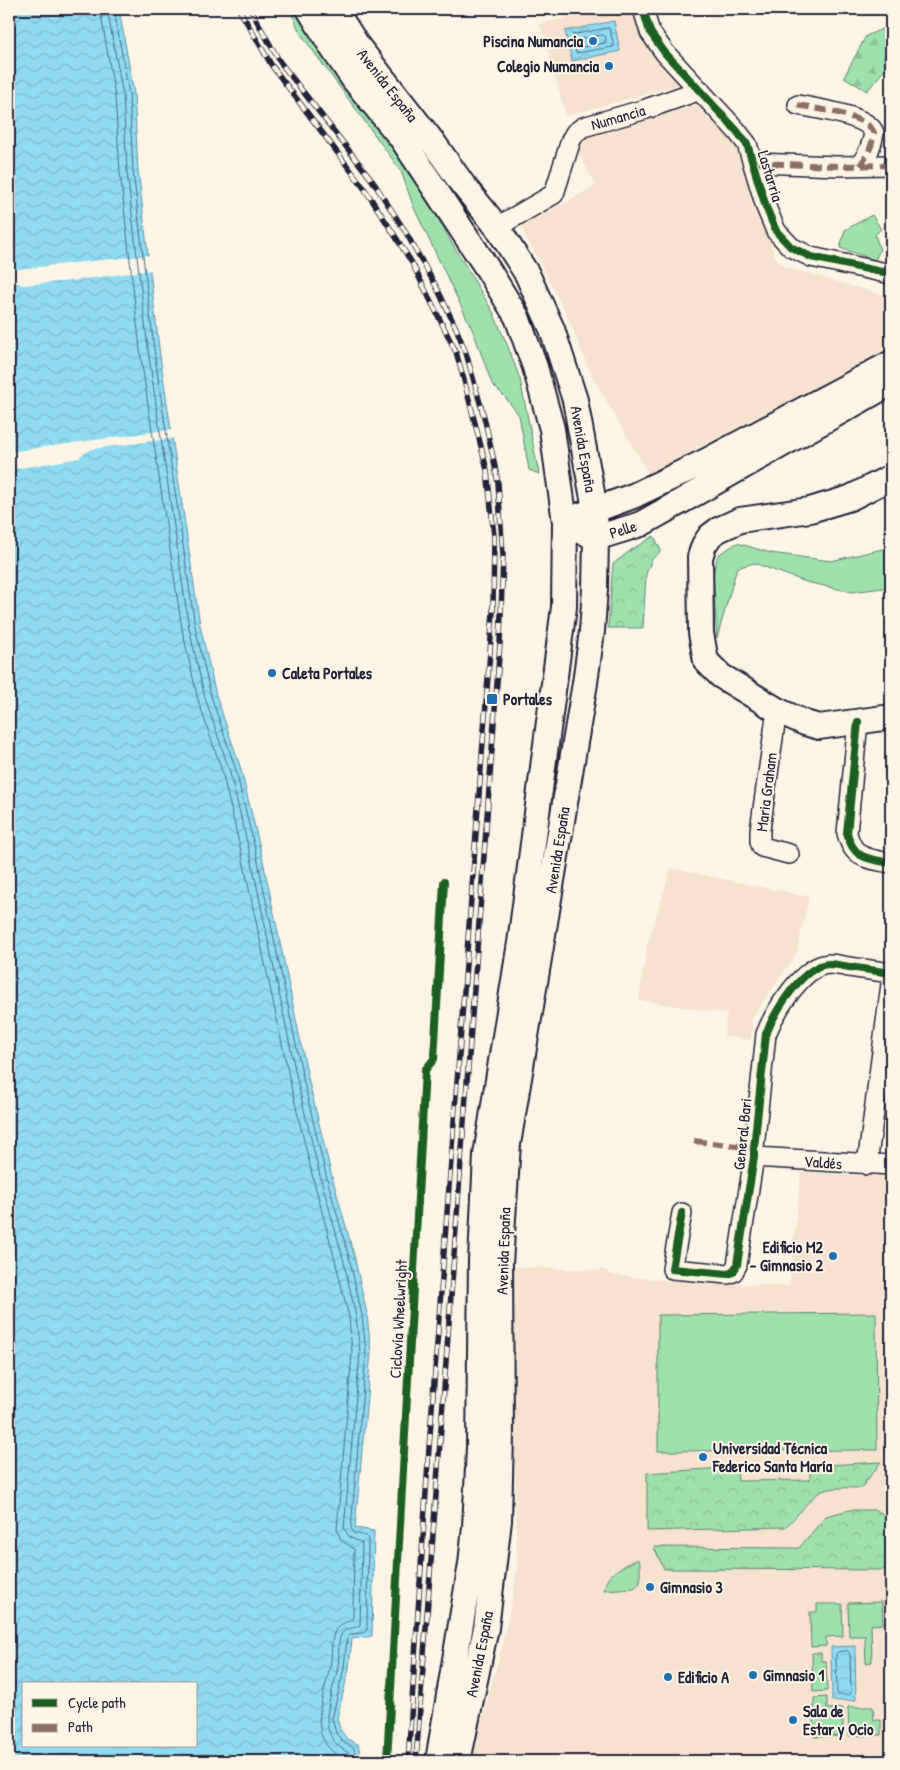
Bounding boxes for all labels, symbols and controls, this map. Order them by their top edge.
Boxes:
place label: Piscina Numancia [483,30,584,52]
marker: Piscina Numancia [587,35,599,47]
street label: Avenida España [352,44,424,126]
place label: Colegio Numancia [497,55,600,78]
marker: Colegio Numancia [603,60,615,72]
street label: Numancia [588,99,648,135]
street label: Lastarria [753,148,789,204]
street label: Avenida España [566,404,602,494]
street label: Pelle [607,514,640,544]
place label: Caleta Portales [282,662,373,684]
marker: Caleta Portales [266,667,278,679]
place label: Portales [503,688,553,710]
marker: Portales [485,692,499,706]
street label: Maria Graham [750,751,782,833]
street label: Avenida España [539,805,575,895]
street label: General Bari [727,1097,757,1171]
street label: Valdés [803,1150,843,1174]
street label: Avenida España [490,1207,516,1295]
place label: Edificio M2 - Gimnasio 2 [750,1236,824,1276]
marker: Edificio M2 - Gimnasio 2 [827,1250,839,1262]
street label: Ciclovía Wheelwright [384,1258,412,1379]
place label: Universidad Técnica Federico Santa María [712,1437,833,1477]
marker: Universidad Técnica Federico Santa María [697,1451,709,1463]
place label: Gimnasio 3 [660,1576,723,1598]
marker: Gimnasio 3 [644,1581,656,1593]
street label: Avenida España [460,1609,498,1699]
place label: Gimnasio 1 [763,1664,825,1686]
place label: Edificio A [678,1666,729,1688]
marker: Gimnasio 1 [747,1669,759,1681]
marker: Edificio A [662,1671,674,1683]
legend [22,1682,198,1748]
text: Cycle path [68,1692,126,1713]
place label: Sala de Estar y Ocio [803,1700,874,1741]
marker: Sala de Estar y Ocio [787,1714,799,1726]
text: Path [68,1716,93,1737]

